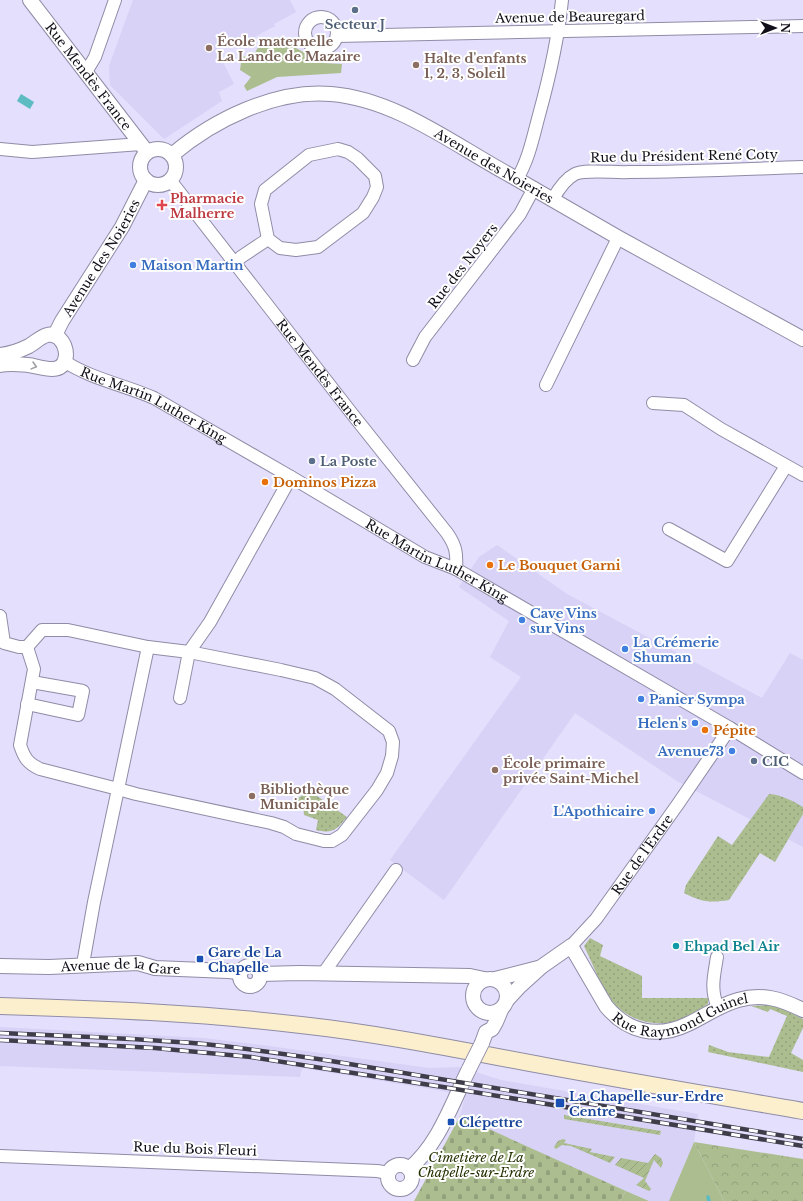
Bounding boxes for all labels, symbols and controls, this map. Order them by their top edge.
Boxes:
marker: Secteur J [350,5,360,15]
street label: Avenue de Beauregard [494,7,645,27]
north arrow [755,8,795,48]
place label: Secteur J [325,16,385,33]
street label: Rue Mendès France [42,19,135,133]
text: N [778,23,792,34]
place label: École maternelle La Lande de Mazaire [217,33,361,65]
marker: École maternelle La Lande de Mazaire [204,43,214,53]
place label: Halte d'enfants 1, 2, 3, Soleil [424,50,527,82]
marker: Halte d'enfants 1, 2, 3, Soleil [411,60,421,70]
street label: Avenue des Noieries [431,124,557,207]
street label: Rue du Président René Coty [590,146,779,166]
place label: Pharmacie Malherre [170,190,244,222]
street label: Avenue des Noieries [58,196,143,321]
marker: Pharmacie Malherre [157,200,167,210]
street label: Rue des Noyers [425,220,502,312]
place label: Maison Martin [141,257,244,274]
marker: Maison Martin [128,260,138,270]
street label: Rue Mendès France [273,315,367,430]
one-way arrow [31,362,37,370]
street label: Rue Martin Luther King [78,363,230,447]
place label: La Poste [320,453,377,470]
marker: La Poste [307,456,317,466]
place label: Dominos Pizza [273,474,377,491]
marker: Dominos Pizza [260,477,270,487]
street label: Rue Martin Luther King [362,515,512,606]
place label: Le Bouquet Garni [498,557,621,574]
marker: Le Bouquet Garni [485,560,495,570]
place label: Cave Vins sur Vins [530,605,597,637]
marker: Cave Vins sur Vins [517,615,527,625]
place label: La Crémerie Shuman [633,634,720,666]
marker: La Crémerie Shuman [620,644,630,654]
place label: Panier Sympa [649,691,745,708]
marker: Panier Sympa [636,694,646,704]
place label: Helen's [637,715,687,732]
marker: Helen's [690,718,700,728]
place label: Pépite [713,722,756,739]
marker: Pépite [700,725,710,735]
place label: Avenue73 [657,743,724,760]
marker: Avenue73 [727,746,737,756]
place label: CIC [762,753,789,770]
place label: École primaire privée Saint-Michel [503,755,639,787]
marker: CIC [749,756,759,766]
marker: École primaire privée Saint-Michel [490,765,500,775]
place label: Bibliothèque Municipale [260,781,350,813]
marker: Bibliothèque Municipale [247,791,257,801]
place label: L'Apothicaire [553,803,644,820]
marker: L'Apothicaire [647,806,657,816]
street label: Rue de l'Erdre [607,811,676,898]
place label: Ehpad Bel Air [684,938,780,955]
marker: Ehpad Bel Air [671,941,681,951]
place label: Gare de La Chapelle [208,944,282,976]
street label: Avenue de la Gare [59,954,181,978]
marker: Gare de La Chapelle [195,954,205,964]
street label: Rue Raymond Guinel [609,989,749,1040]
place label: La Chapelle-sur-Erdre Centre [569,1088,724,1120]
marker: La Chapelle-sur-Erdre Centre [554,1097,566,1109]
place label: Clépettre [459,1114,523,1131]
marker: Clépettre [446,1117,456,1127]
street label: Rue du Bois Fleuri [133,1138,258,1160]
park label: Cimetière de La Chapelle-sur-Erdre [418,1149,534,1181]

